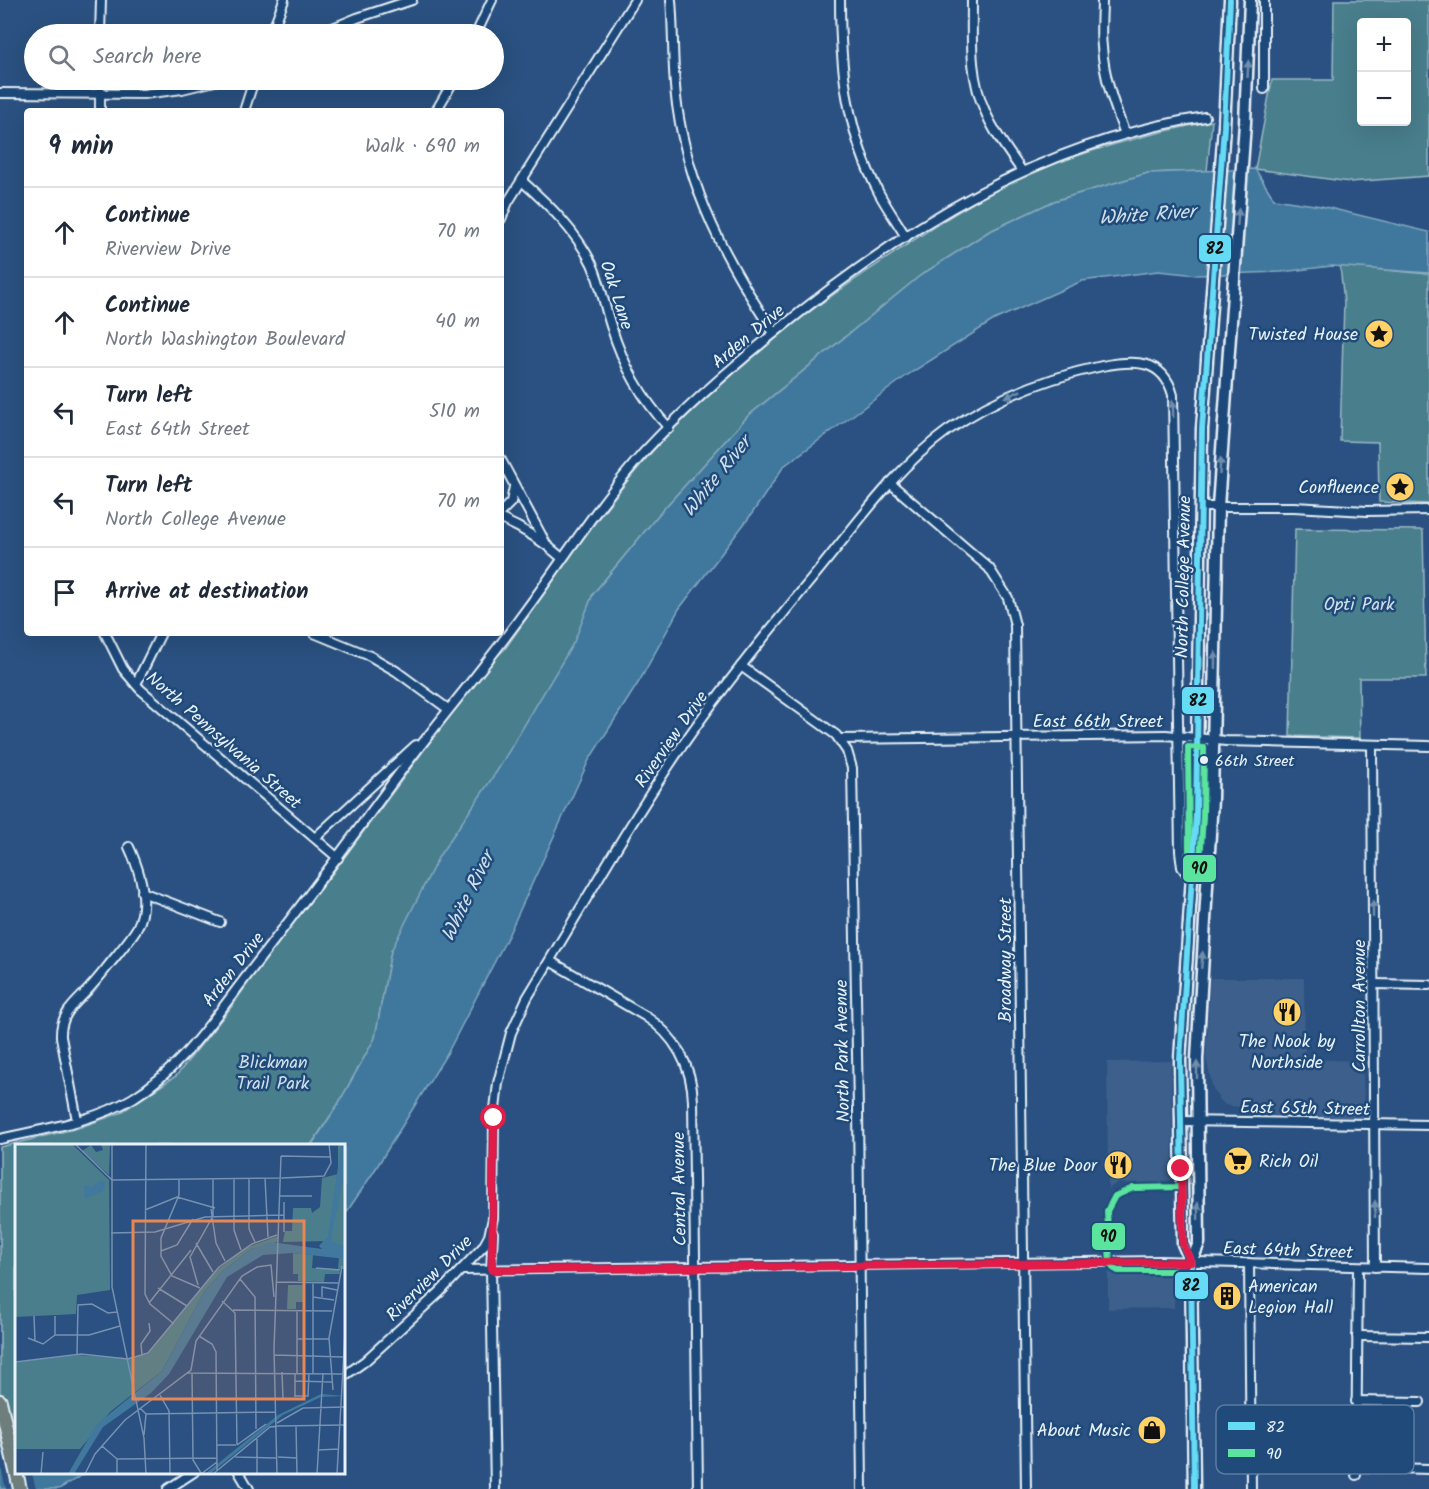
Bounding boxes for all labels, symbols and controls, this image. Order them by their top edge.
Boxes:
map controls [1357,18,1411,126]
button: + [1357,18,1411,72]
search box [24,24,504,90]
text: Search here [93,40,201,75]
icon: search [45,41,78,74]
one-way arrow [1244,59,1253,78]
button: − [1357,72,1411,126]
text: 9 min [48,126,114,168]
text: Walk · 690 m [365,131,480,163]
water label: White River [1098,196,1201,235]
text: Continue [105,199,190,234]
one-way arrow [1234,208,1243,227]
icon: ahead [48,216,81,249]
text: 70 m [437,216,480,248]
text: Riverview Drive [105,234,231,266]
line badge: 82 [1198,234,1232,263]
text: 82 [1206,237,1224,262]
street label: Oak Lane [591,257,640,334]
text: Continue [105,289,190,324]
street label: Arden Drive [706,298,792,377]
icon: ahead [48,306,81,339]
text: 40 m [435,306,480,338]
place icon: Twisted House [1363,318,1395,350]
place label: Twisted House [1248,321,1358,350]
text: North Washington Boulevard [105,324,345,356]
text: Turn left [105,379,192,414]
one-way arrow [1005,389,1022,398]
icon: left [48,396,81,429]
text: 510 m [429,396,480,428]
one-way arrow [1169,400,1178,419]
text: East 64th Street [105,414,250,446]
water label: White River [675,426,763,525]
one-way arrow [1216,456,1225,475]
text: Turn left [105,469,192,504]
place icon: Confluence [1384,471,1416,503]
place label: Confluence [1298,474,1379,503]
icon: left [48,486,81,519]
text: 70 m [437,486,480,518]
street label: North College Avenue [1169,495,1200,659]
text: North College Avenue [105,504,286,536]
text: Arrive at destination [105,575,308,610]
icon: arrive [48,576,81,609]
park label: Opti Park [1324,591,1395,620]
one-way arrow [1210,651,1220,670]
street label: North Pennsylvania Street [138,665,308,818]
street label: Riverview Drive [628,685,717,795]
line badge: 82 [1181,686,1215,715]
text: 82 [1189,689,1207,714]
street label: East 66th Street [1033,708,1164,737]
place label: 66th Street [1215,749,1295,774]
marker: 66th Street [1198,754,1210,766]
water label: White River [433,843,506,947]
line badge: 90 [1182,854,1217,883]
text: 90 [1191,857,1208,882]
street label: Broadway Street [992,897,1021,1022]
one-way arrow [1368,899,1378,918]
street label: Arden Drive [196,926,273,1014]
street label: Carrollton Avenue [1346,939,1375,1073]
one-way arrow [1197,951,1207,970]
street label: North Park Avenue [828,979,859,1123]
restaurant icon: The Nook by Northside [1271,996,1303,1028]
place label: The Nook by Northside [1239,1028,1336,1078]
park label: Blickman Trail Park [237,1049,310,1099]
one-way arrow [1192,1061,1202,1080]
street label: East 65th Street [1240,1094,1371,1125]
route start [480,1104,506,1130]
street label: Central Avenue [665,1131,696,1246]
inset map [15,1144,345,1474]
supermarket icon: Rich Oil [1222,1145,1254,1177]
place label: Rich Oil [1259,1148,1319,1177]
restaurant icon: The Blue Door [1102,1149,1134,1181]
place label: The Blue Door [989,1152,1098,1181]
route end [1167,1155,1193,1181]
one-way arrow [1370,1199,1380,1218]
one-way arrow [1194,1201,1203,1220]
line badge: 90 [1091,1222,1126,1251]
text: 90 [1100,1225,1117,1250]
street label: Riverview Drive [380,1229,480,1329]
street label: East 64th Street [1222,1235,1355,1268]
line badge: 82 [1174,1271,1209,1300]
place label: American Legion Hall [1248,1273,1334,1323]
text: 82 [1182,1274,1200,1299]
building icon: American Legion Hall [1211,1280,1243,1312]
legend [1216,1405,1414,1474]
shop icon: About Music [1136,1414,1168,1446]
text: 82 [1266,1415,1285,1440]
place label: About Music [1037,1417,1131,1446]
text: 90 [1266,1442,1282,1467]

